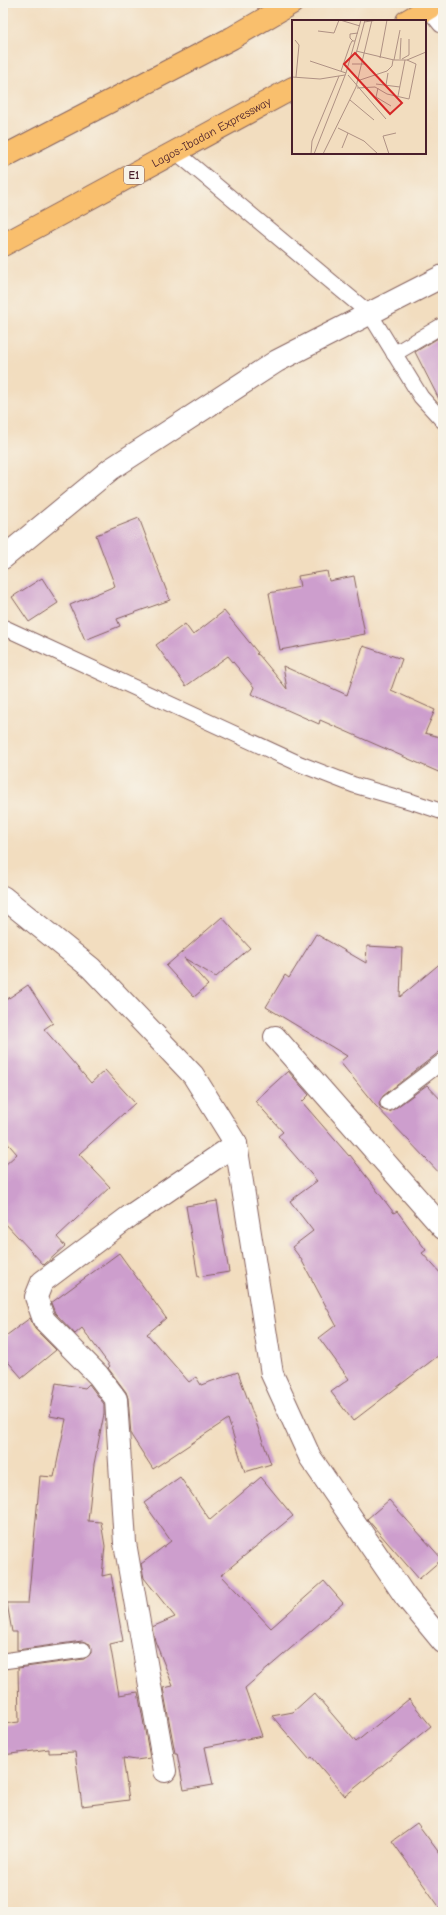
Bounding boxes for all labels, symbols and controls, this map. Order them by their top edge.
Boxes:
inset map [292,20,426,154]
street label: Lagos-Ibadan Expressway [149,94,274,170]
road number: E1 [124,166,144,184]

